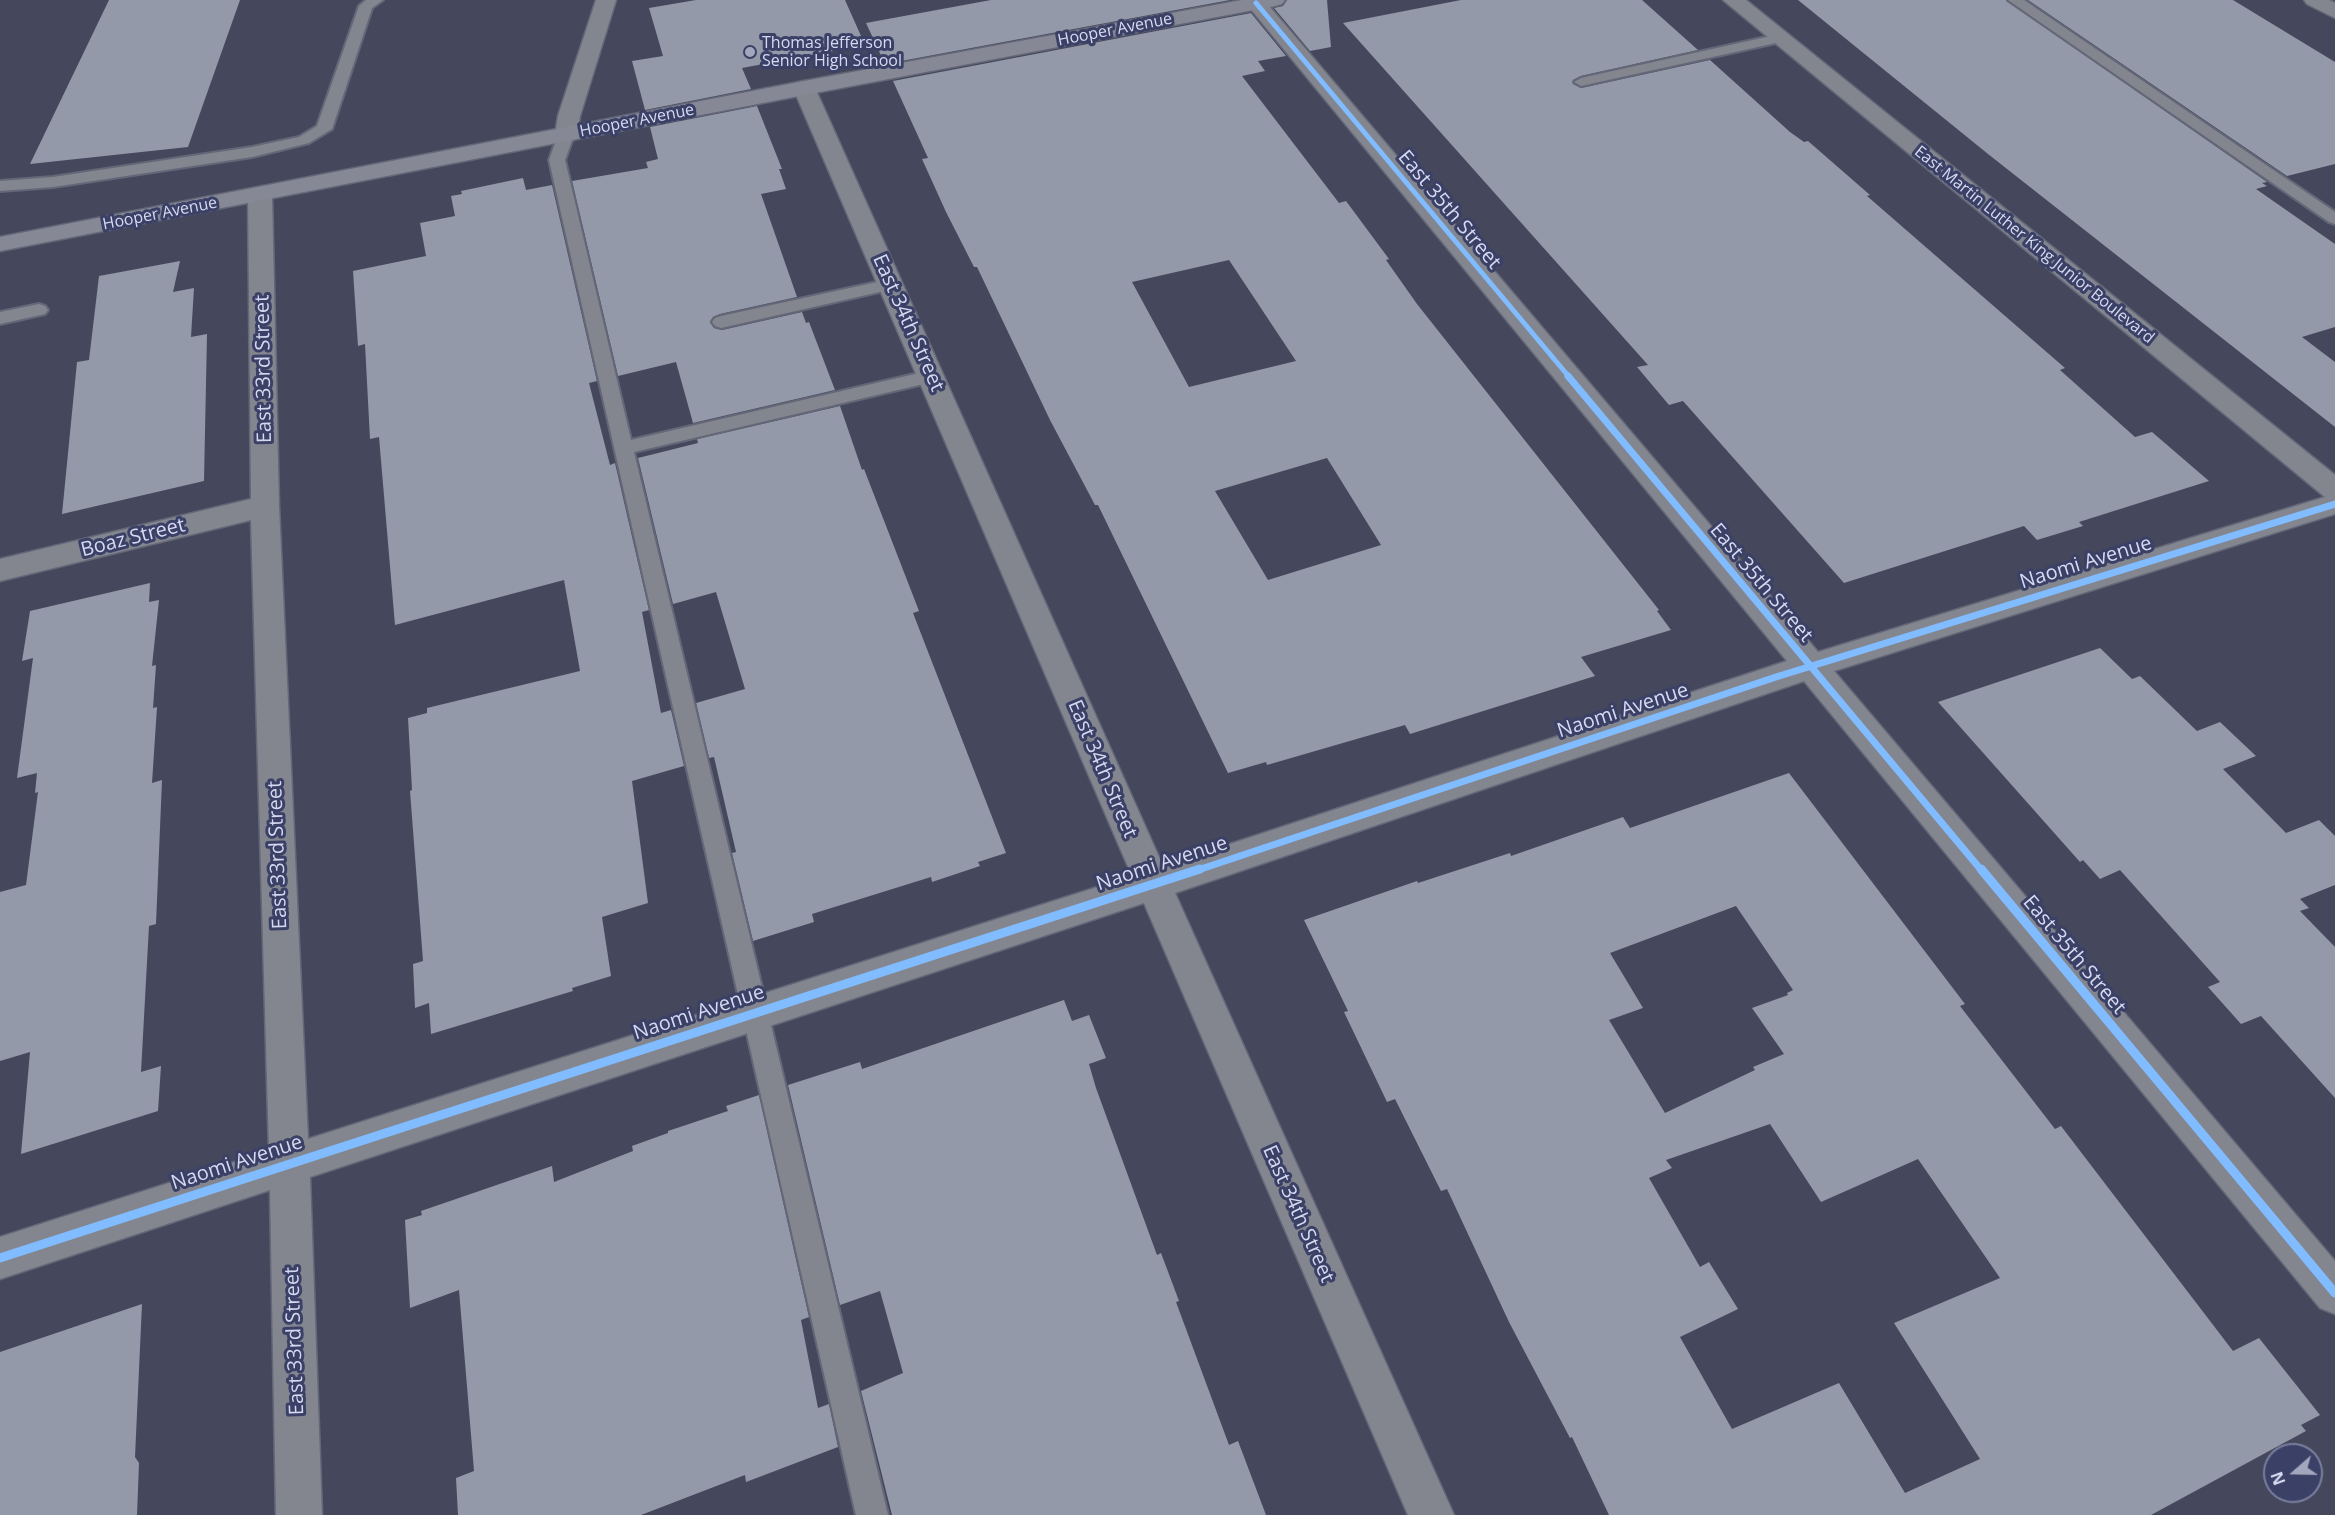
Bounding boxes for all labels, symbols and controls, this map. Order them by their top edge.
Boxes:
street label: Hooper Avenue [1056,9,1174,51]
place label: Thomas Jefferson Senior High School [762,33,902,71]
marker: Thomas Jefferson Senior High School [743,45,757,59]
street label: Hooper Avenue [578,100,696,142]
street label: East Martin Luther King Junior Boulevard [1910,142,2158,348]
street label: East 35th Street [1392,146,1506,274]
street label: Hooper Avenue [101,193,219,235]
street label: East 34th Street [867,251,949,395]
street label: East 33rd Street [251,295,277,443]
street label: Boaz Street [78,513,188,563]
street label: East 35th Street [1704,519,1818,647]
street label: Naomi Avenue [2017,532,2155,594]
street label: Naomi Avenue [1554,678,1692,744]
street label: East 34th Street [1062,696,1142,842]
street label: East 33rd Street [263,780,293,930]
street label: Naomi Avenue [1093,831,1231,897]
street label: East 35th Street [2017,891,2131,1019]
street label: Naomi Avenue [630,980,768,1046]
street label: Naomi Avenue [168,1130,306,1196]
street label: East 34th Street [1257,1142,1339,1286]
street label: East 33rd Street [280,1266,310,1416]
north arrow [2263,1443,2323,1503]
text: N [2265,1469,2291,1488]

